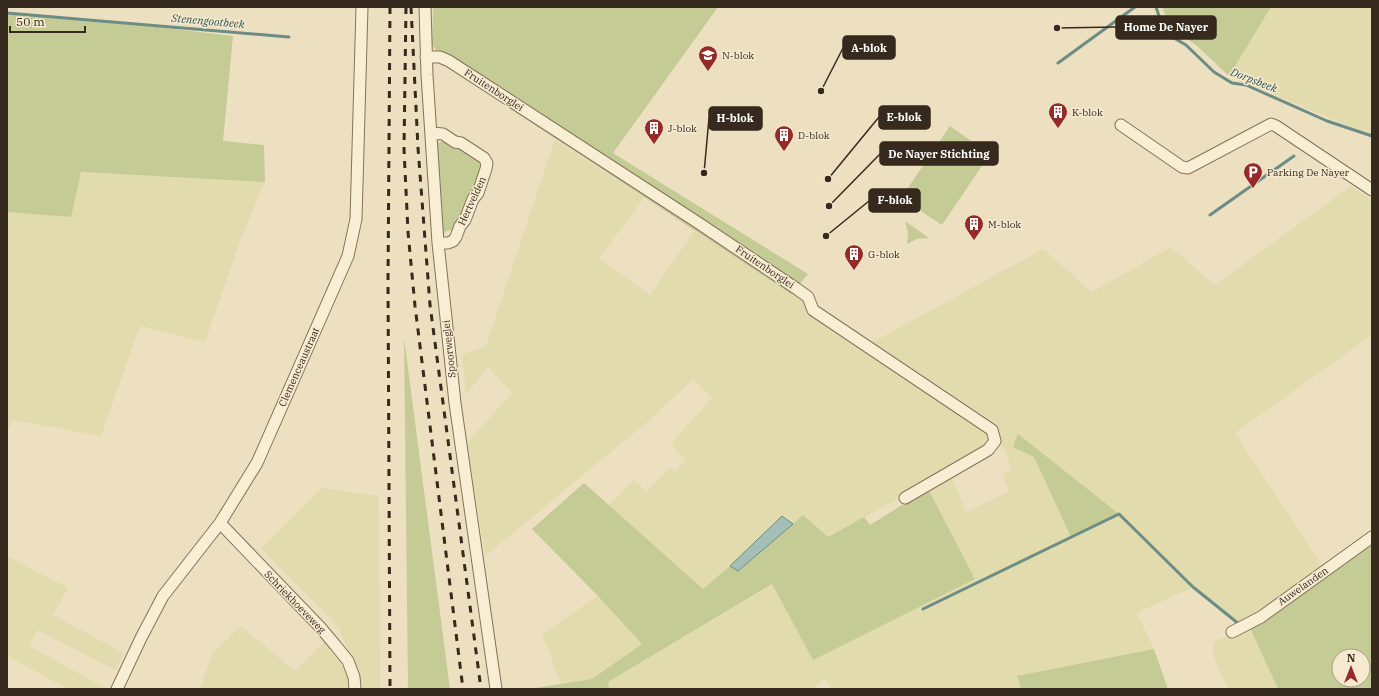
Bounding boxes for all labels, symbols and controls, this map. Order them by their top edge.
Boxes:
scale bar [10,8,85,34]
water label: Stenengootbeek [170,11,245,31]
text: 50 m [16,14,45,29]
callout: Home De Nayer [1116,16,1216,39]
text: Home De Nayer [1124,20,1209,34]
callout: A-blok [843,36,895,59]
text: A-blok [851,41,887,55]
school or university icon: N-blok [697,44,719,72]
place label: N-blok [722,49,754,62]
water label: Dorpsbeek [1228,64,1279,95]
street label: Fruitenborglei [462,66,526,114]
building icon: K-blok [1047,101,1069,129]
callout: E-blok [879,106,930,129]
place label: K-blok [1072,106,1103,119]
callout: H-blok [709,107,762,130]
text: E-blok [886,110,922,124]
text: H-blok [716,111,754,125]
building icon: J-blok [643,117,665,145]
place label: J-blok [668,122,697,135]
building icon: D-blok [773,124,795,152]
place label: D-blok [798,129,830,142]
callout: De Nayer Stichting [880,142,998,165]
text: De Nayer Stichting [888,147,990,161]
parking icon: Parking De Nayer [1242,161,1264,189]
place label: Parking De Nayer [1267,166,1350,179]
street label: Hertvelden [455,174,489,228]
callout: F-blok [869,189,920,212]
text: F-blok [878,193,913,207]
building icon: M-blok [963,213,985,241]
place label: M-blok [988,218,1021,231]
street label: Fruitenborglei [733,242,797,292]
building icon: G-blok [843,243,865,271]
place label: G-blok [868,248,900,261]
street label: Spoorweglei [439,319,459,379]
street label: Clemenceaustraat [276,325,322,409]
street label: Auwelanden [1275,564,1331,608]
street label: Schriekhoeveweg [262,568,329,637]
north arrow [1331,648,1371,688]
text: N [1347,651,1356,665]

